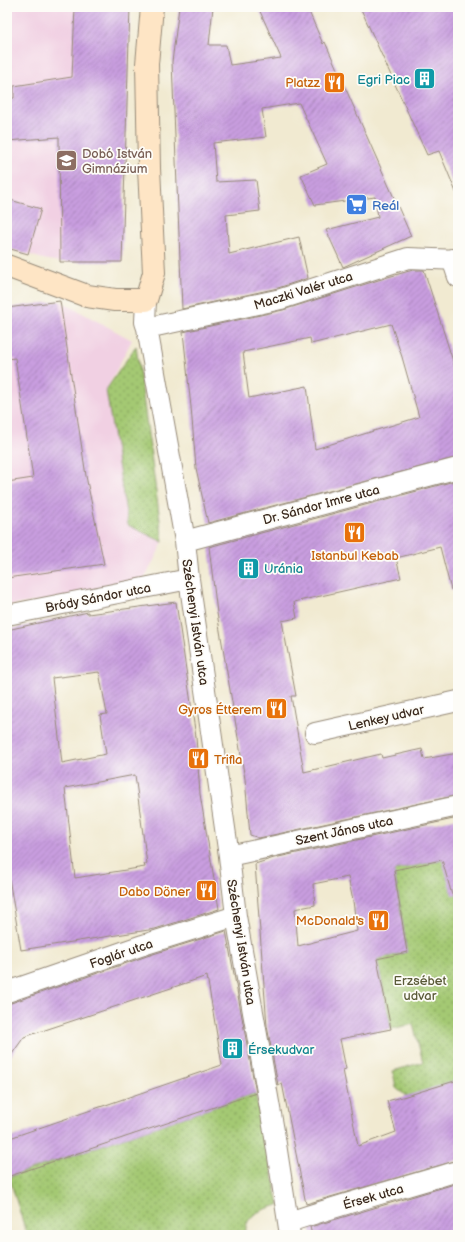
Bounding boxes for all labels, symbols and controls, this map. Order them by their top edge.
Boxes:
building icon: Egri Piac [412,66,438,92]
restaurant icon: Platzz [322,69,348,95]
place label: Egri Piac [357,72,410,88]
place label: Platzz [285,75,321,91]
place label: Dobó István Gimnázium [82,146,152,177]
school or university icon: Dobó István Gimnázium [53,147,79,173]
supermarket icon: Reál [343,192,369,218]
place label: Reál [372,198,399,214]
street label: Maczki Valér utca [252,268,355,314]
street label: Dr. Sándor Imre utca [261,482,381,528]
restaurant icon: Istanbul Kebab [342,520,368,546]
place label: Istanbul Kebab [311,548,399,564]
building icon: Uránia [235,555,261,581]
street label: Széchenyi István utca [178,558,212,686]
place label: Uránia [264,561,303,577]
street label: Bródy Sándor utca [44,580,152,616]
restaurant icon: Gyros Étterem [264,696,290,722]
street label: Lenkey udvar [347,701,426,734]
place label: Gyros Étterem [178,702,262,718]
restaurant icon: Trifla [186,746,212,772]
place label: Trifla [214,752,242,768]
street label: Szent János utca [294,813,394,849]
restaurant icon: Dabo Döner [193,878,219,904]
street label: Széchenyi István utca [223,878,259,1006]
place label: Dabo Döner [119,884,190,900]
restaurant icon: McDonald's [366,907,392,933]
place label: McDonald's [296,913,365,929]
street label: Foglár utca [88,936,155,972]
park label: Erzsébet udvar [394,973,446,1004]
building icon: Érsekudvar [220,1036,246,1062]
place label: Érsekudvar [248,1042,315,1058]
street label: Érsek utca [341,1181,405,1213]

